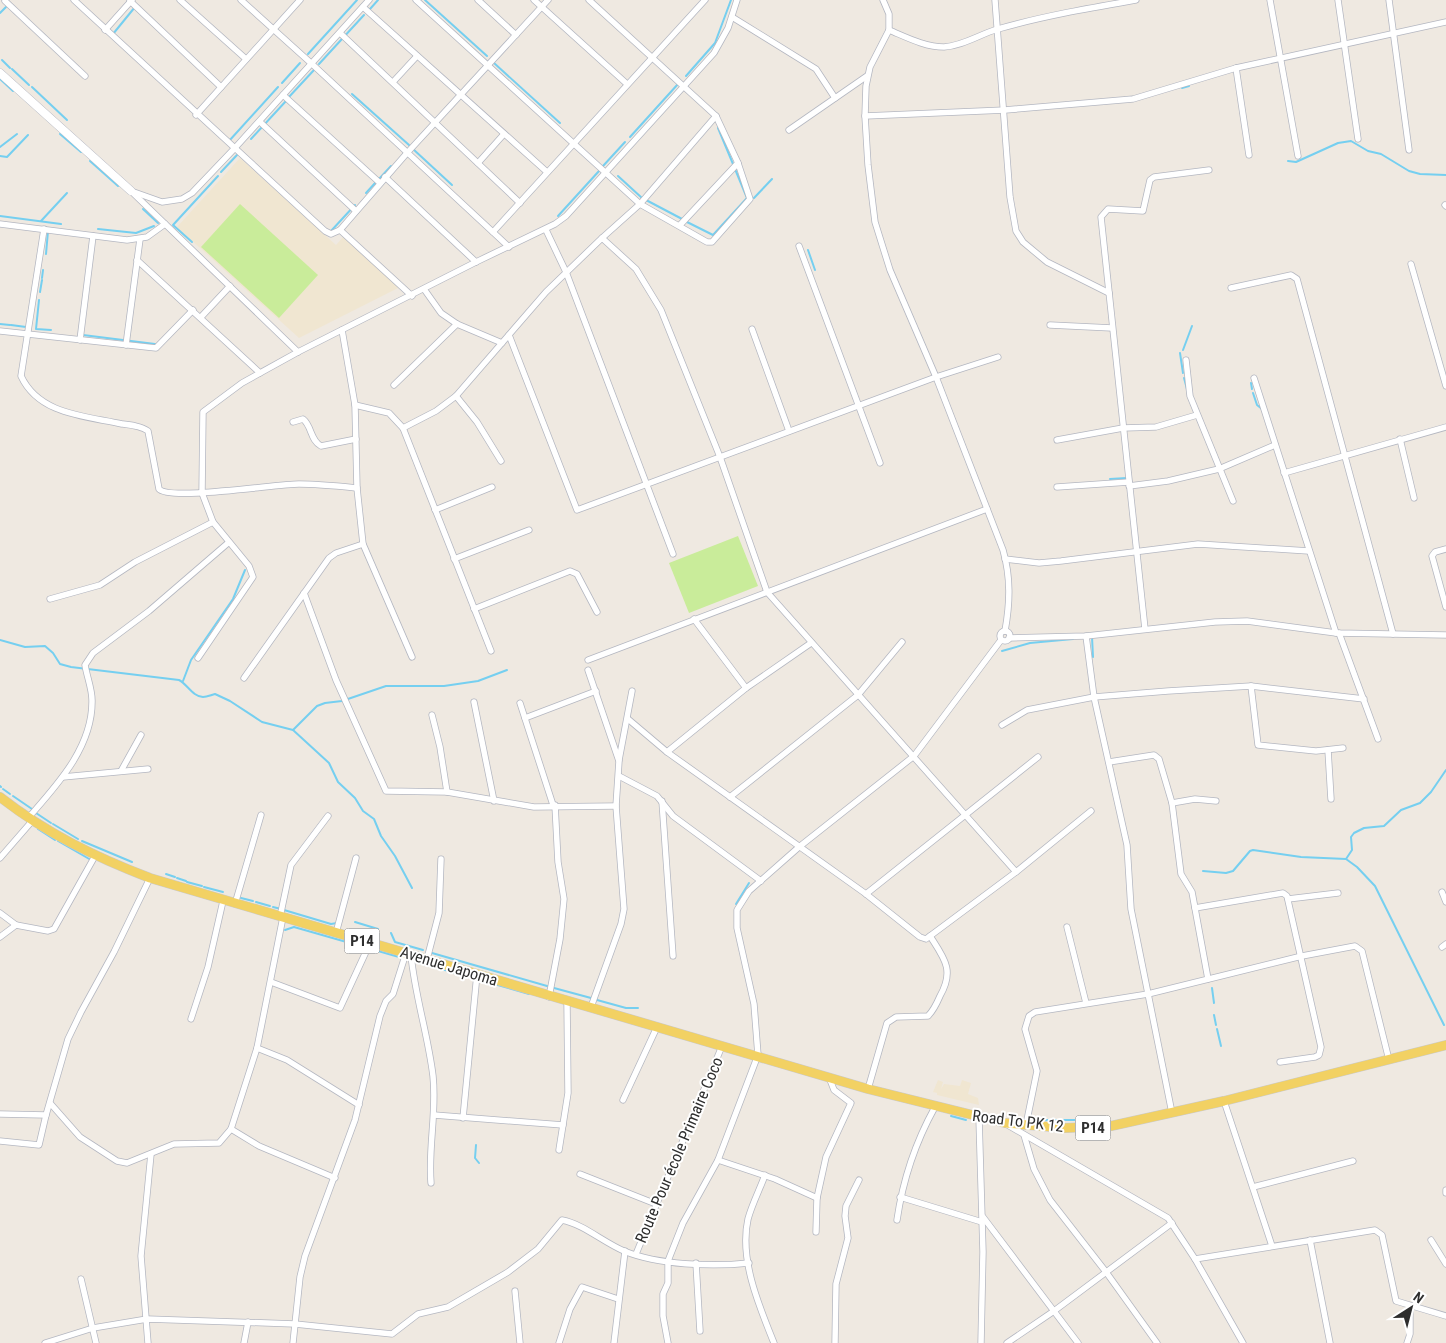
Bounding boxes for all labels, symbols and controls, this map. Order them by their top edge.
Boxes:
road number: P14 [344,928,380,954]
street label: Avenue Japoma [398,942,500,990]
street label: Route Pour école Primaire Coco [631,1054,727,1246]
street label: Road To PK 12 [971,1106,1065,1136]
road number: P14 [1076,1116,1110,1140]
north arrow [1386,1283,1436,1333]
text: N [1410,1288,1427,1306]

